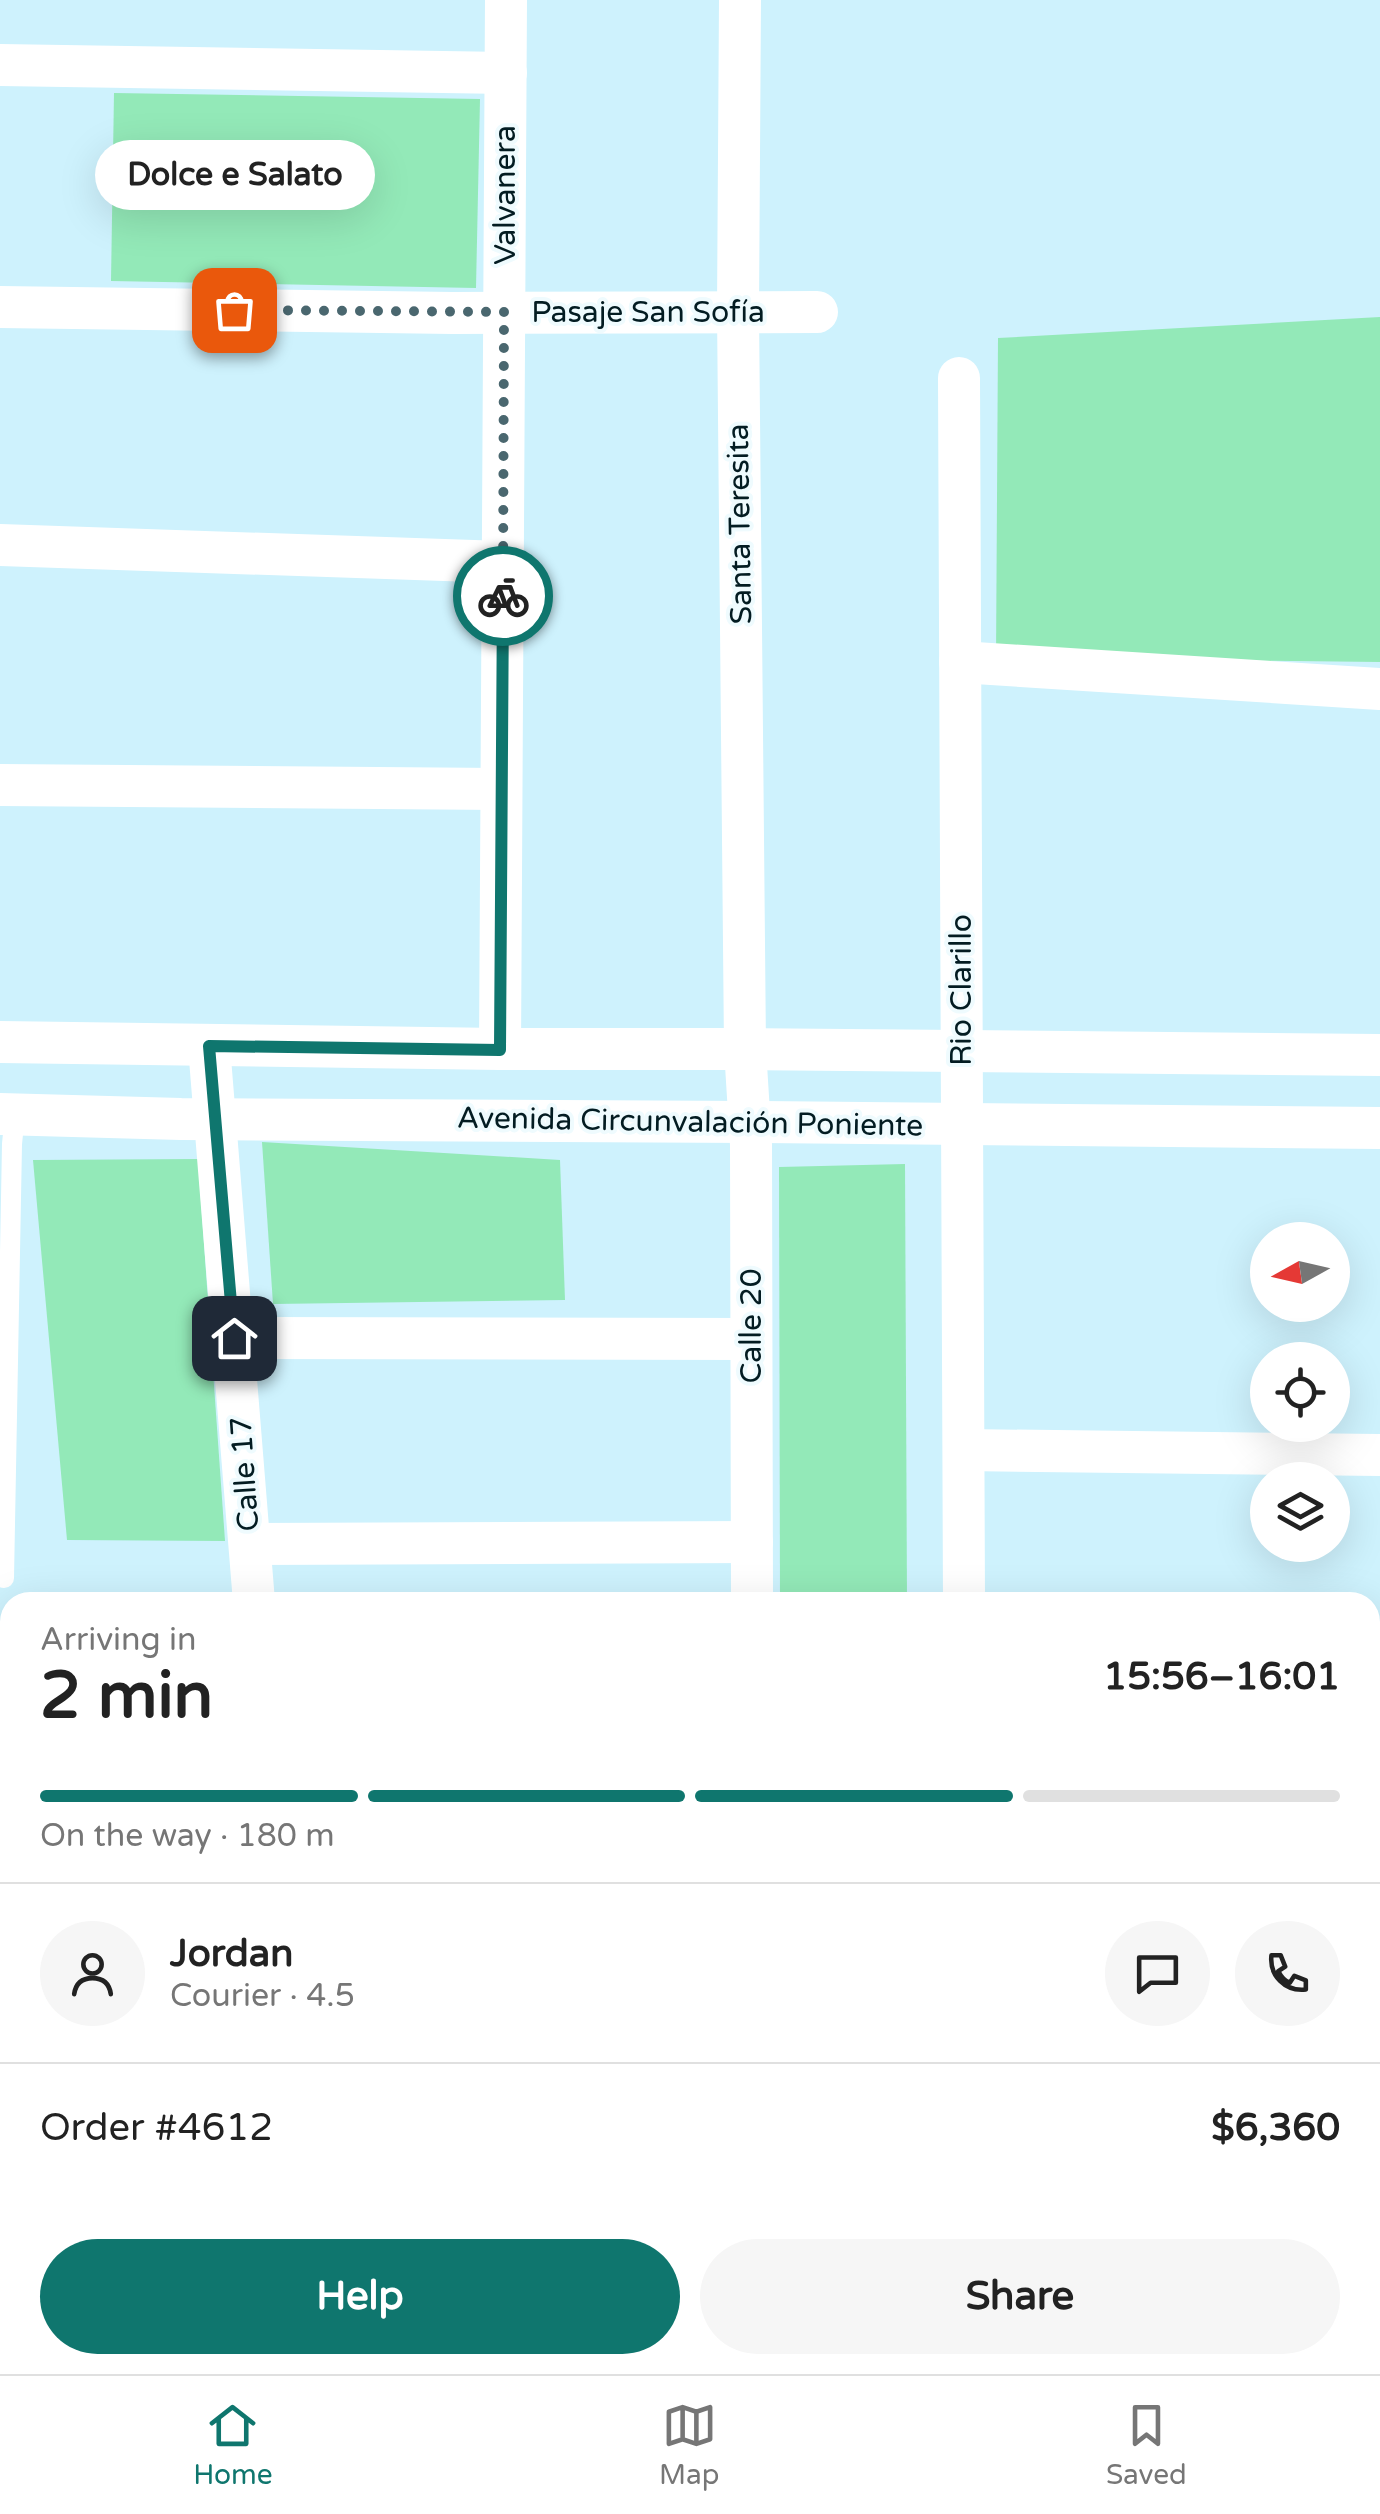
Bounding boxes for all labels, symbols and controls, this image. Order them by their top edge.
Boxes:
street label: Valvanera [487,125,524,265]
callout: Dolce e Salato [94,140,374,210]
text: Dolce e Salato [127,156,343,194]
pin [192,268,277,353]
icon: bag [207,283,262,338]
street label: Pasaje San Sofía [531,294,765,331]
street label: Santa Teresita [720,423,760,625]
courier [453,546,553,646]
icon: bike [476,569,531,624]
street label: Rio Clarillo [943,914,980,1066]
street label: Avenida Circunvalación Poniente [456,1099,924,1145]
north arrow [1250,1222,1350,1322]
map controls [1250,1222,1350,1562]
street label: Calle 20 [733,1268,770,1384]
pin [192,1296,277,1381]
icon: home [207,1311,262,1366]
button: locate [1250,1342,1350,1442]
street label: Calle 17 [223,1415,267,1533]
button: layers [1250,1462,1350,1562]
text: Arriving in [40,1621,197,1659]
text: 15:56–16:01 [1103,1654,1340,1700]
text: 2 min [40,1657,213,1736]
text: On the way · 180 m [40,1817,335,1855]
button: person [40,1921,145,2026]
button: chat [1105,1921,1210,2026]
button: phone [1235,1921,1340,2026]
text: Jordan [170,1931,293,1977]
text: Courier · 4.5 [170,1977,355,2015]
text: Order #4612 [40,2105,273,2151]
text: $6,360 [1211,2105,1340,2151]
button: Help [40,2239,680,2354]
button: Share [700,2239,1340,2354]
tab: Home [193,2398,273,2492]
tab: Map [659,2398,719,2492]
tab: Saved [1106,2398,1187,2492]

